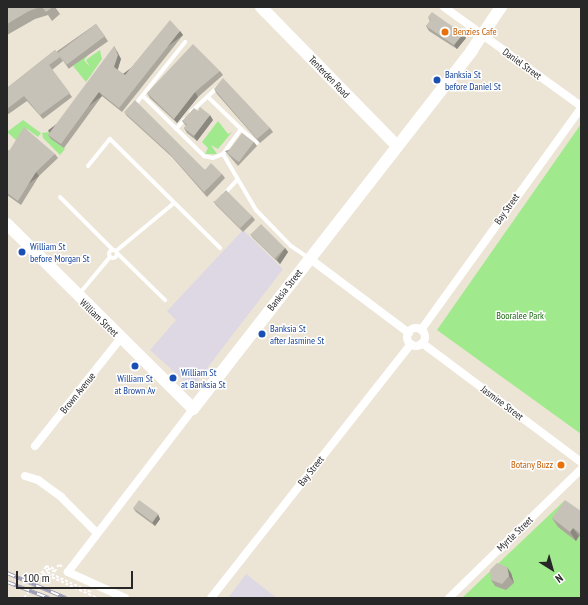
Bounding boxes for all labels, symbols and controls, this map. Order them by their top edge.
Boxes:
place label: Benzies Cafe [453,26,497,38]
marker: Benzies Cafe [440,27,450,37]
street label: Daniel Street [500,46,544,82]
street label: Tenterden Road [306,54,352,100]
place label: Banksia St before Daniel St [445,68,501,92]
marker: Banksia St before Daniel St [432,75,442,85]
street label: Bay Street [492,191,522,227]
place label: William St before Morgan St [30,240,90,264]
marker: William St before Morgan St [17,247,27,257]
street label: Banksia Street [265,267,305,313]
street label: William Street [77,297,121,339]
park label: Booralee Park [496,310,544,322]
place label: Banksia St after Jasmine St [270,322,324,346]
marker: Banksia St after Jasmine St [257,329,267,339]
marker: William St at Brown Av [130,361,140,371]
place label: William St at Banksia St [181,366,226,390]
street label: Brown Avenue [58,370,98,416]
place label: William St at Brown Av [114,372,156,396]
marker: William St at Banksia St [168,373,178,383]
street label: Jasmine Street [478,383,526,423]
street label: Bay Street [295,453,327,489]
place label: Botany Buzz [511,459,553,471]
marker: Botany Buzz [556,460,566,470]
street label: Myrtle Street [495,514,535,554]
north arrow [532,549,572,589]
scale bar [18,563,135,589]
text: 100 m [23,570,50,585]
text: N [553,571,566,586]

